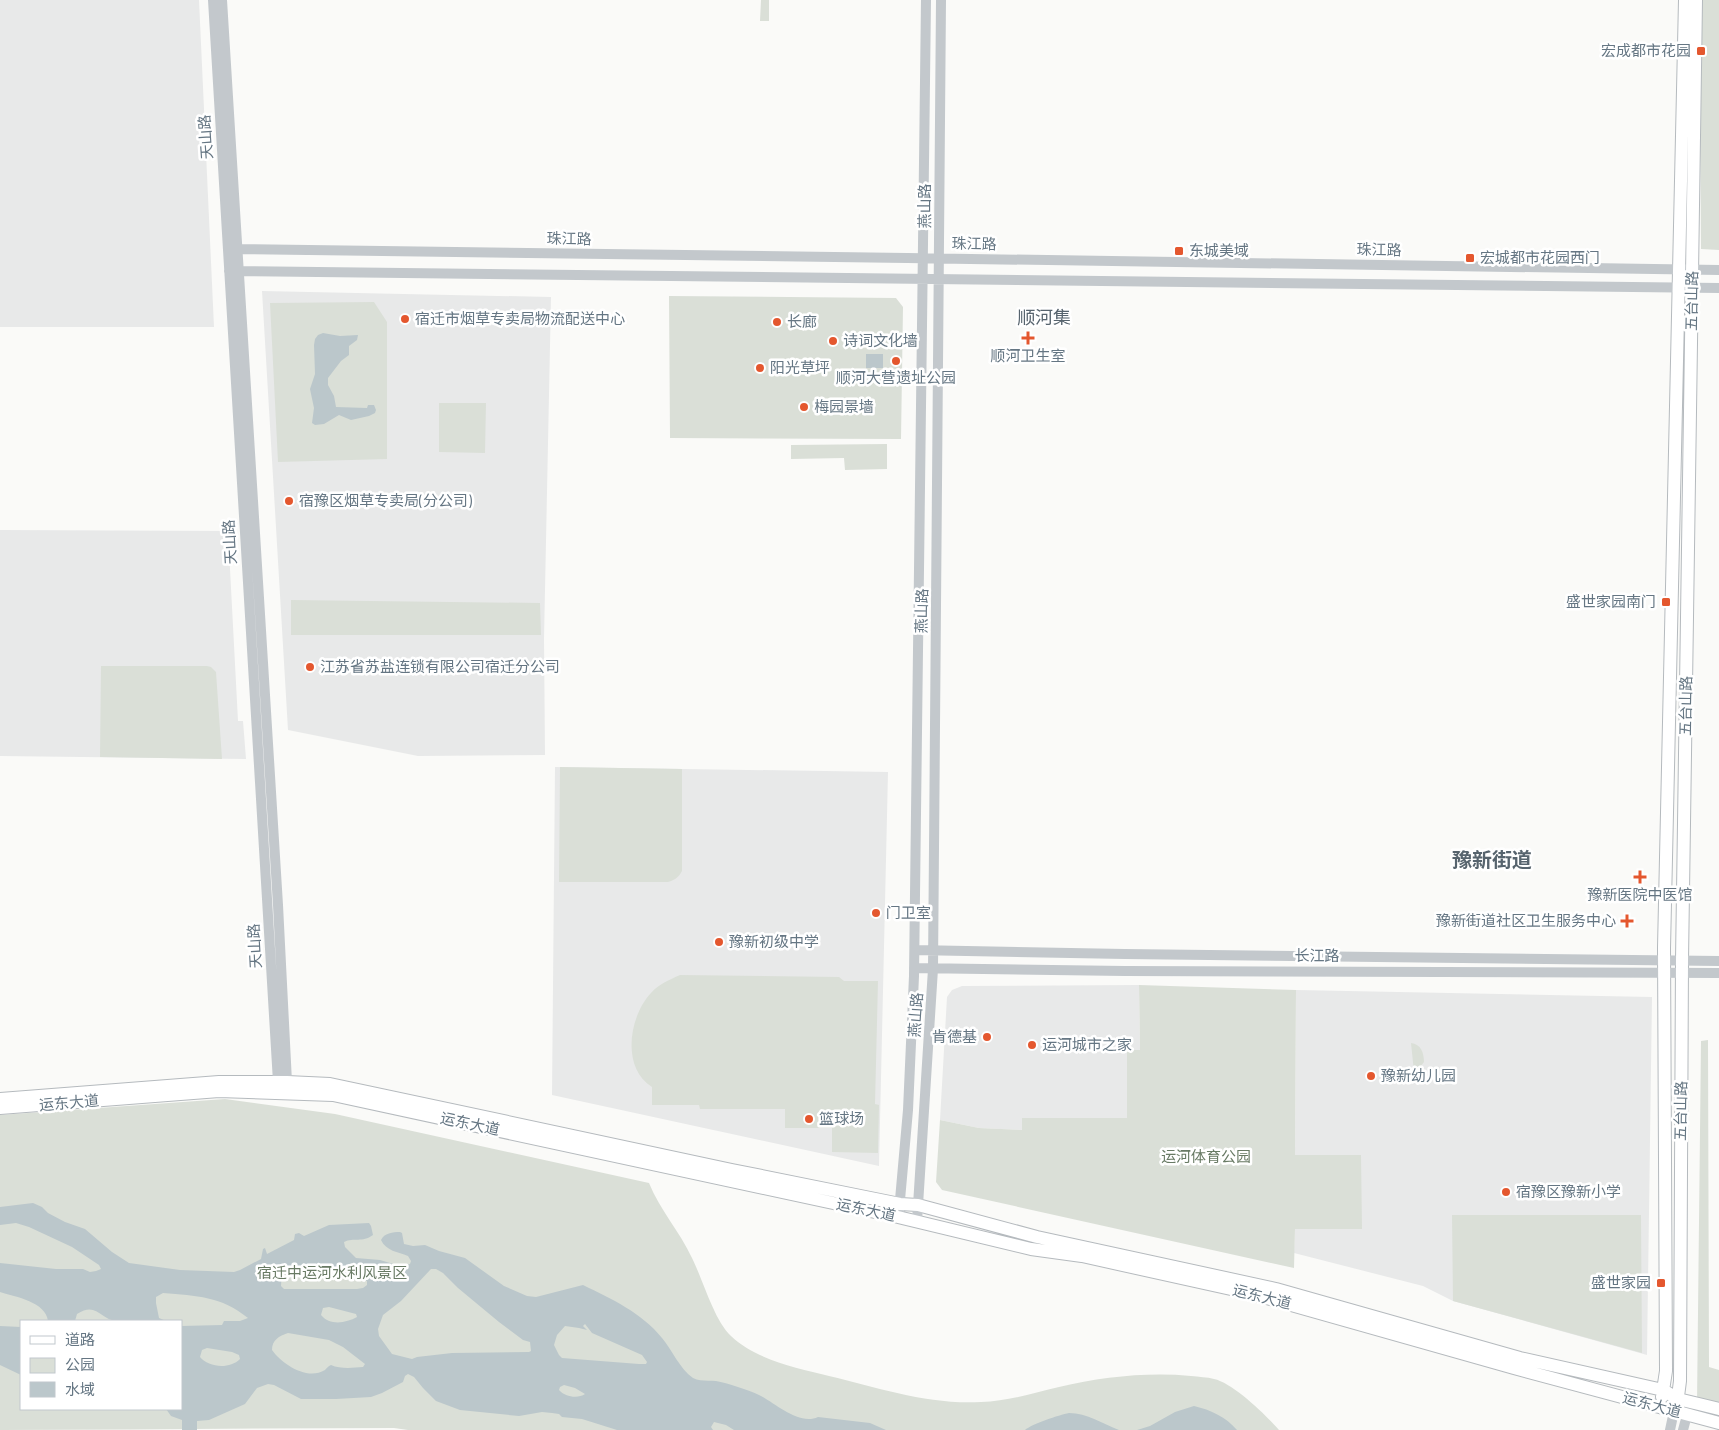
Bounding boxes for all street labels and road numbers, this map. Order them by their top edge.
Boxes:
street label: 天山路 [194,114,216,160]
street label: 燕山路 [915,183,933,229]
street label: 珠江路 [546,229,592,247]
street label: 珠江路 [951,234,997,252]
street label: 珠江路 [1356,240,1402,258]
street label: 五台山路 [1681,271,1701,331]
street label: 天山路 [219,519,239,565]
street label: 燕山路 [912,588,930,634]
street label: 五台山路 [1675,676,1695,736]
street label: 天山路 [244,923,264,969]
street label: 长江路 [1294,946,1340,964]
street label: 燕山路 [904,992,926,1038]
street label: 五台山路 [1670,1081,1690,1141]
street label: 运东大道 [38,1090,100,1114]
street label: 运东大道 [439,1108,501,1138]
street label: 运东大道 [835,1194,897,1224]
street label: 运东大道 [1231,1280,1294,1312]
street label: 运东大道 [1621,1388,1684,1420]

